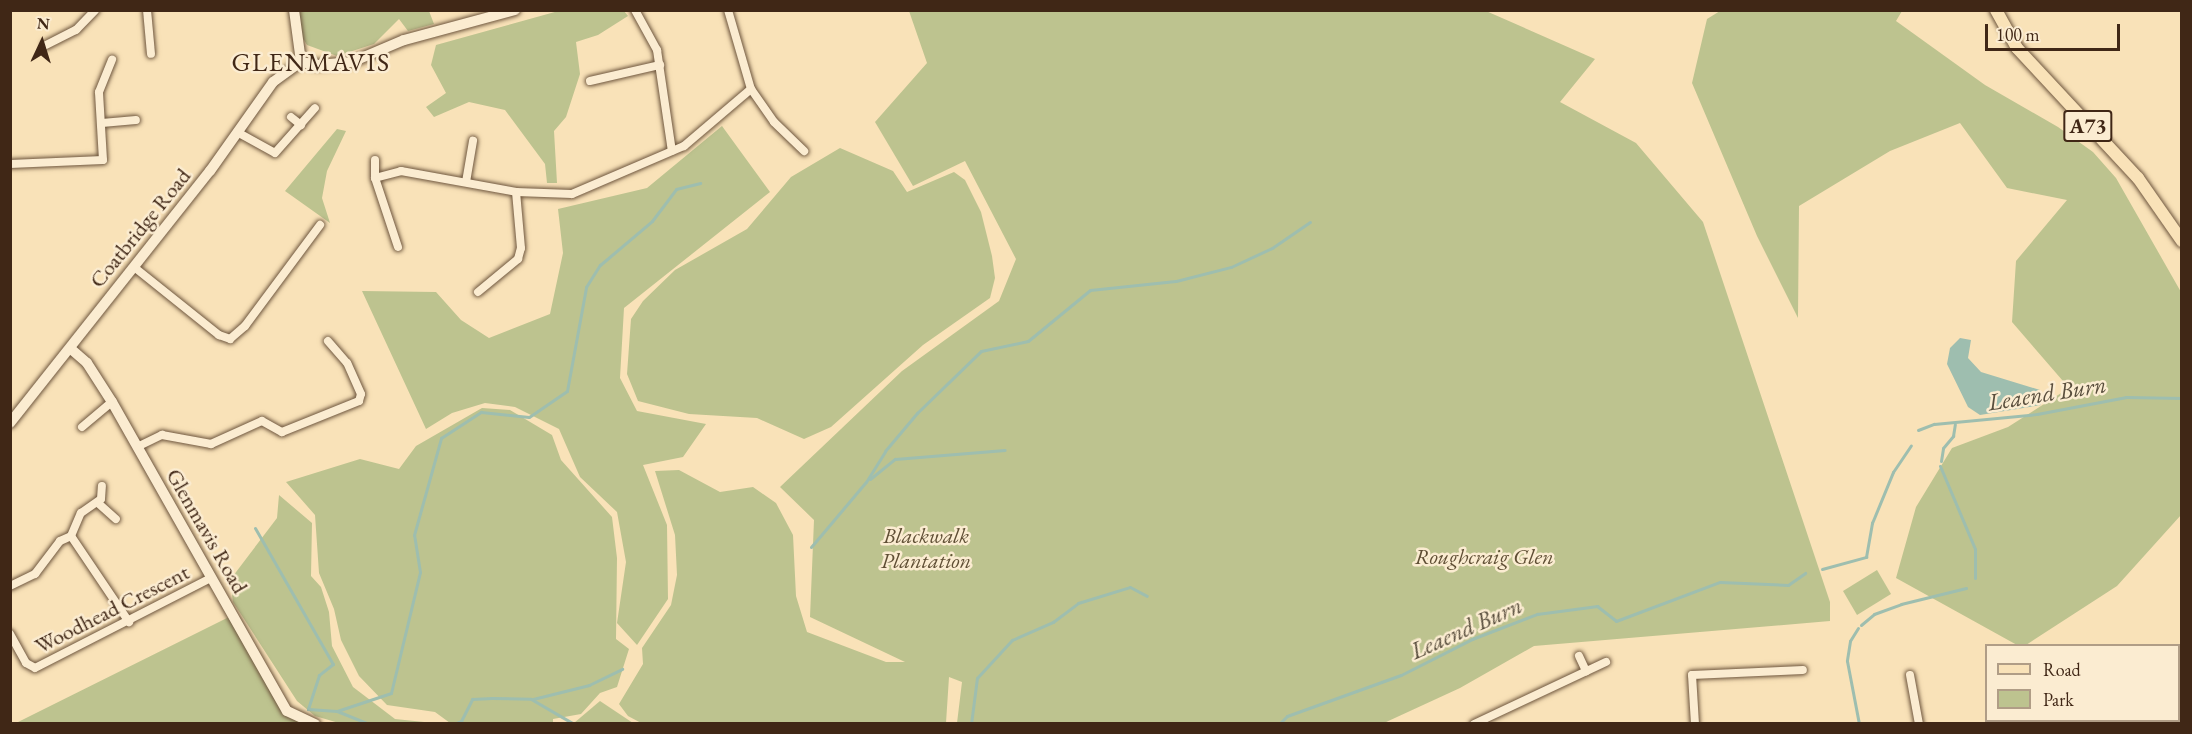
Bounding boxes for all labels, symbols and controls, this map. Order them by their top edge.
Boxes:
north arrow [12,12,72,72]
scale bar [1988,12,2123,50]
text: N [36,13,50,34]
text: 100 m [1996,23,2040,46]
district label: GLENMAVIS [231,47,391,79]
road number: A73 [2062,108,2114,144]
street label: Coatbridge Road [84,163,196,293]
water label: Leaend Burn [1986,369,2108,417]
street label: Glenmavis Road [161,464,253,598]
park label: Blackwalk Plantation [881,522,971,574]
park label: Roughcraig Glen [1414,544,1554,570]
street label: Woodhead Crescent [31,559,193,659]
water label: Leaend Burn [1406,591,1526,665]
legend [1985,644,2180,722]
text: Road [2043,658,2081,681]
text: Park [2043,688,2074,711]

